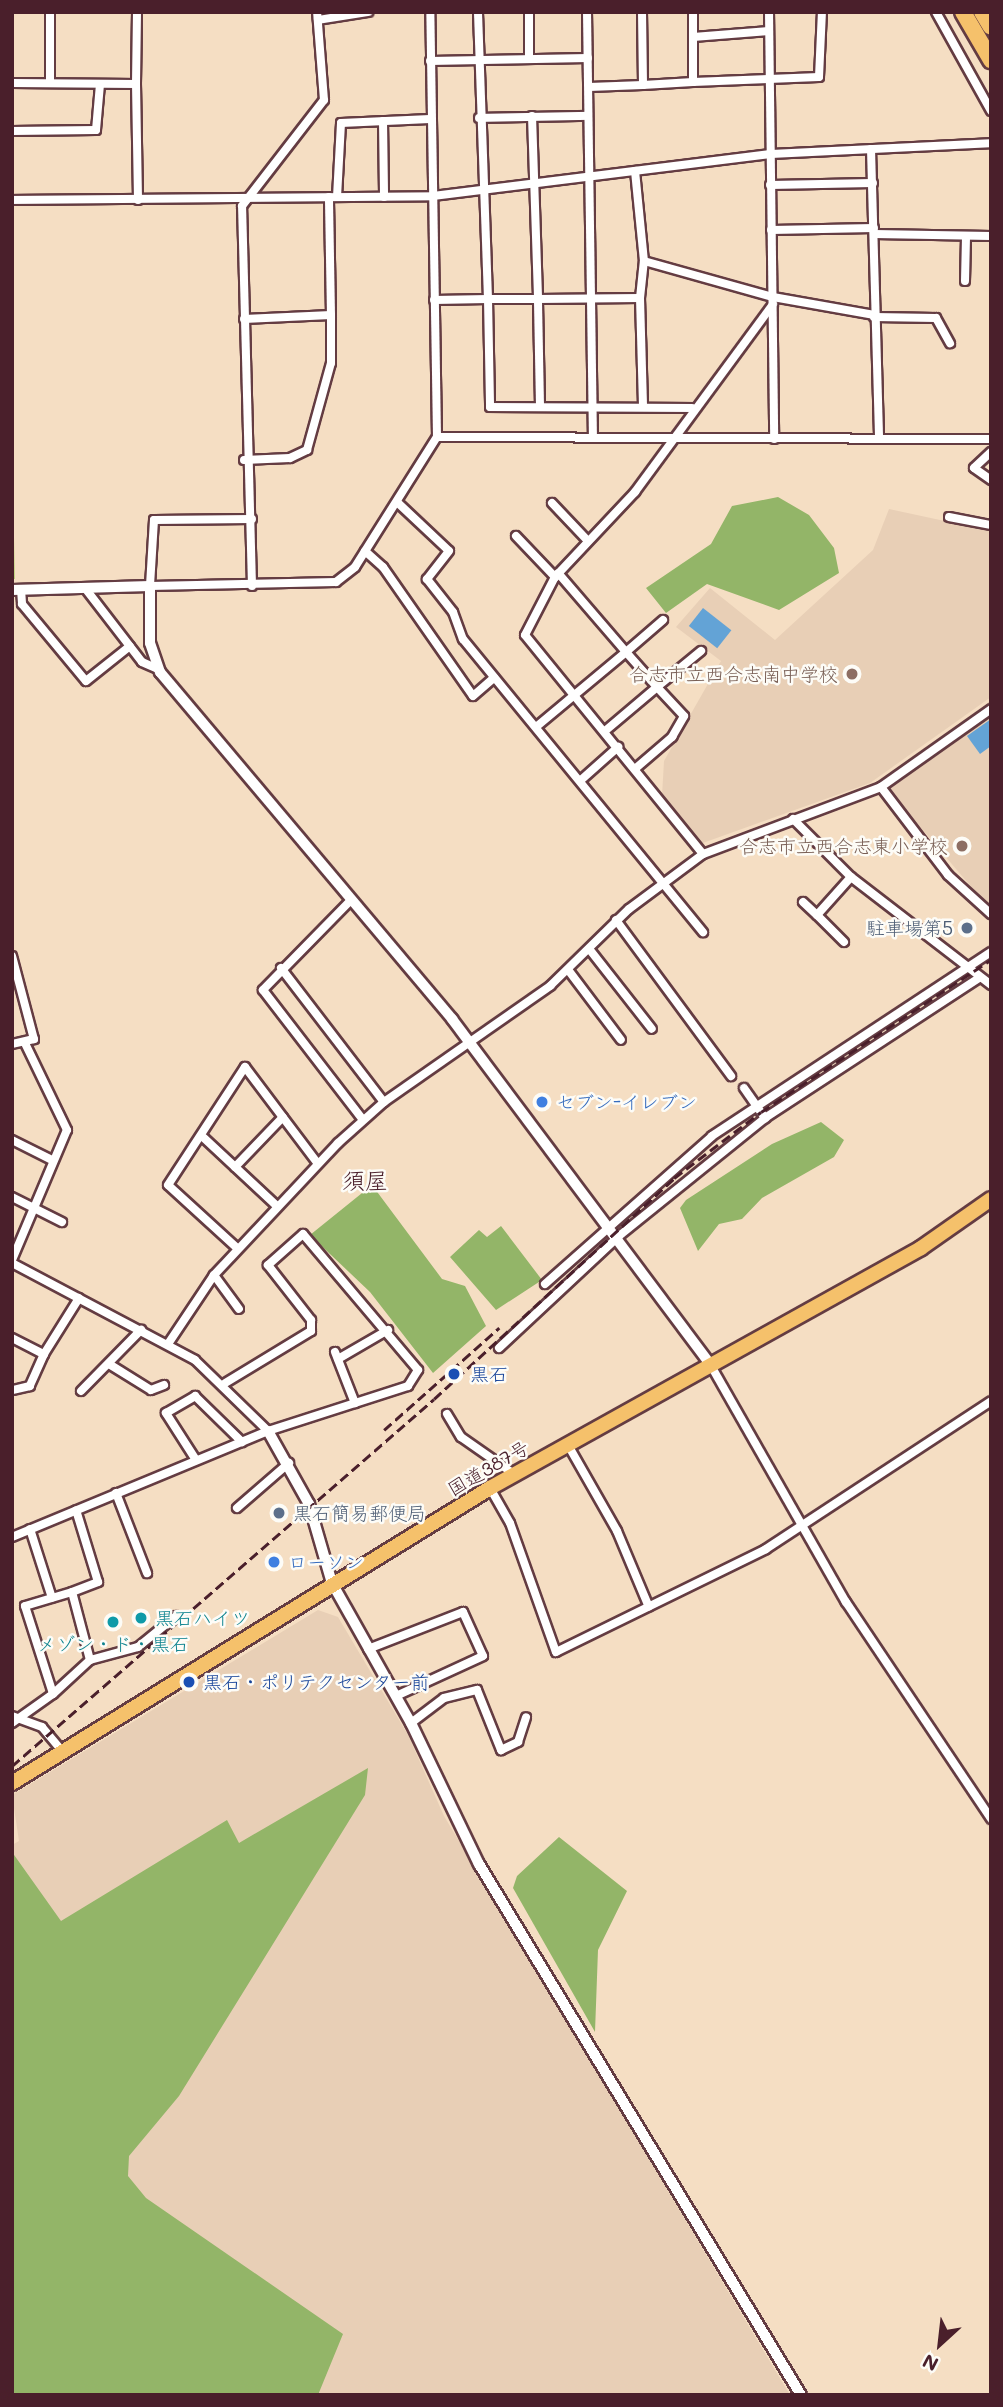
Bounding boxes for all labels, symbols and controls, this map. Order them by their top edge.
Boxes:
place label: 合志市立西合志南中学校 [629,663,838,685]
marker: 合志市立西合志南中学校 [844,666,860,682]
place label: 合志市立西合志東小学校 [739,835,948,857]
marker: 合志市立西合志東小学校 [954,838,970,854]
place label: 駐車場第5 [866,917,953,939]
marker: 駐車場第5 [959,920,975,936]
place label: セブン-イレブン [556,1091,697,1113]
marker: セブン-イレブン [534,1094,550,1110]
district label: 須屋 [342,1166,388,1194]
place label: 黒石 [470,1363,508,1385]
marker: 黒石 [444,1364,464,1384]
street label: 国道387号 [443,1436,533,1500]
place label: 黒石簡易郵便局 [293,1502,426,1524]
marker: 黒石簡易郵便局 [271,1505,287,1521]
place label: ローソン [288,1551,364,1573]
marker: ローソン [266,1554,282,1570]
place label: 黒石ハイツ [155,1607,250,1629]
marker: 黒石ハイツ [133,1610,149,1626]
marker: メゾン・ド・黒石 [105,1614,121,1630]
place label: メゾン・ド・黒石 [37,1633,189,1655]
place label: 黒石・ポリテクセンター前 [203,1671,431,1693]
marker: 黒石・ポリテクセンター前 [181,1674,197,1690]
north arrow [905,2309,975,2379]
text: N [918,2349,942,2378]

